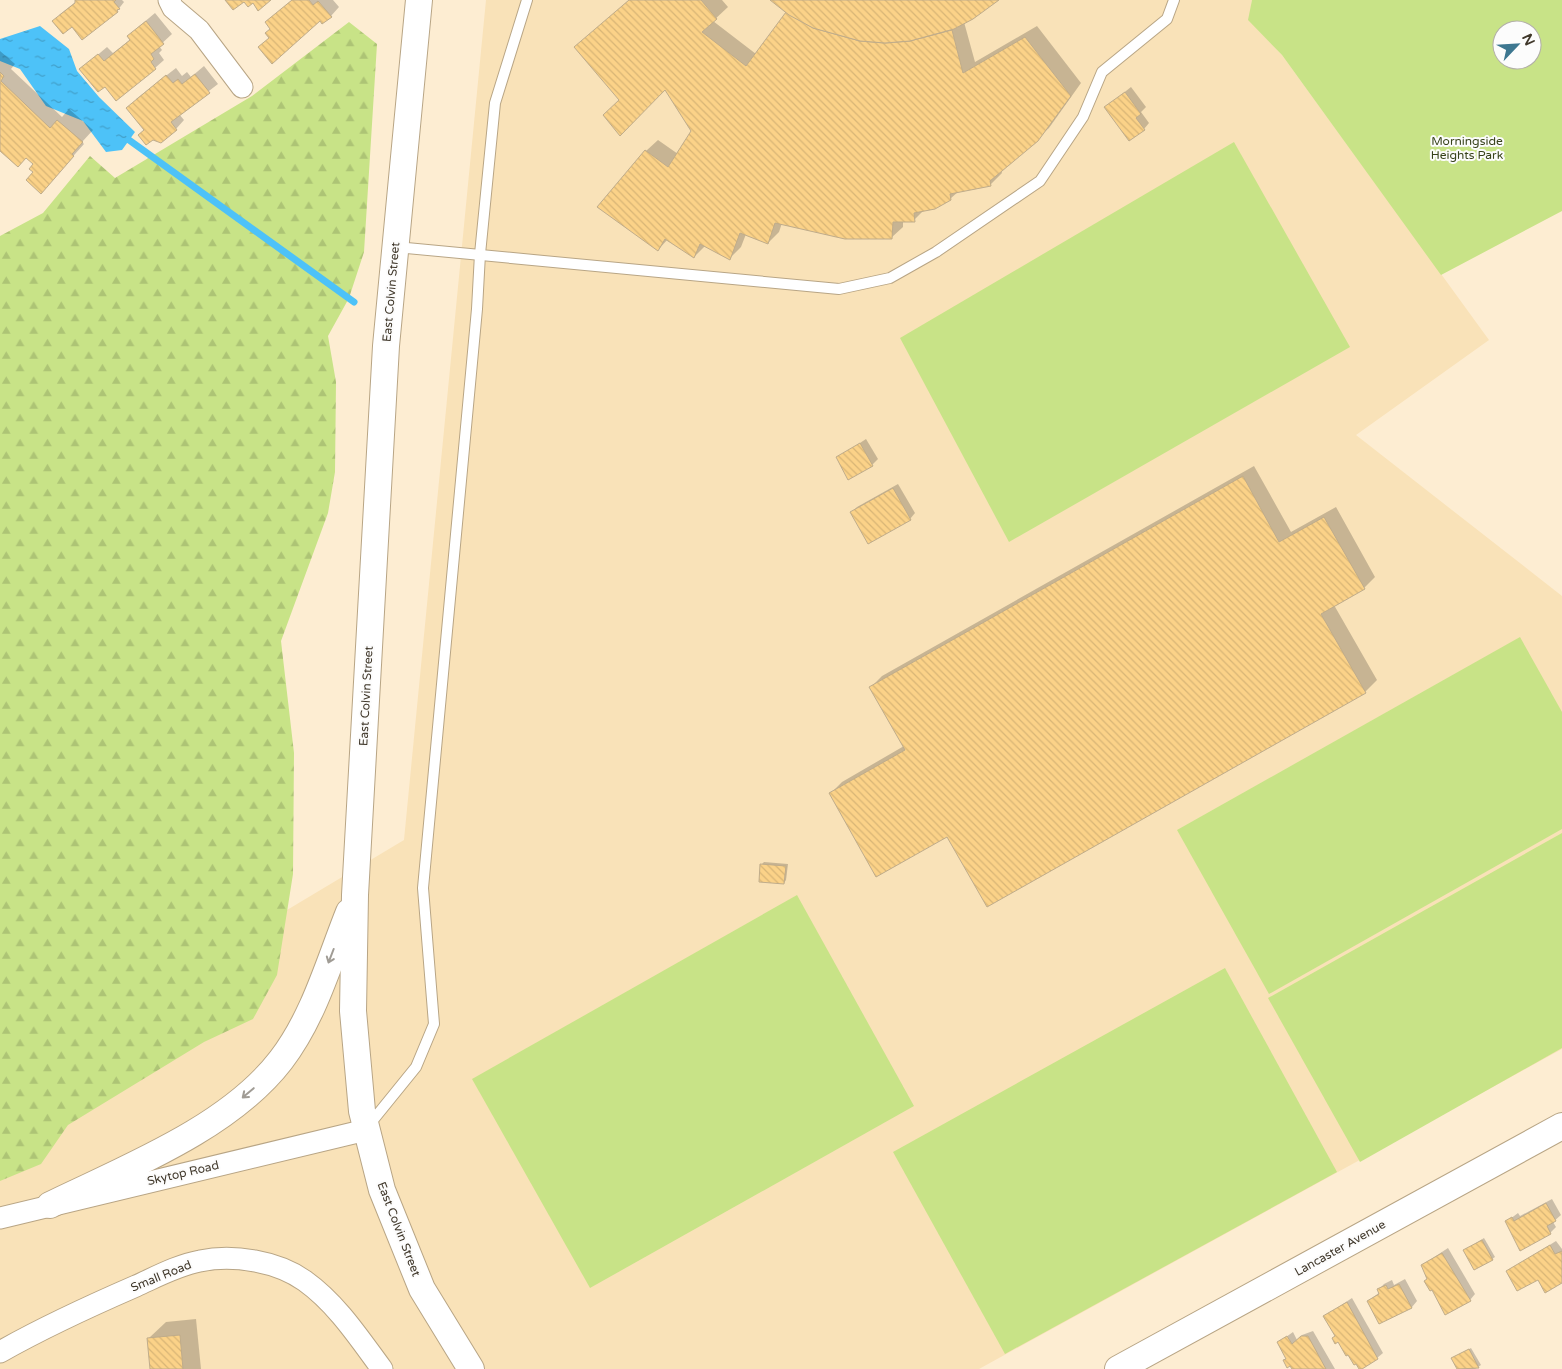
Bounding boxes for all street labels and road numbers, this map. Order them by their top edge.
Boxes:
street label: East Colvin Street [380,241,402,343]
street label: East Colvin Street [356,645,376,746]
street label: Skytop Road [146,1158,220,1188]
street label: East Colvin Street [375,1180,424,1279]
street label: Lancaster Avenue [1292,1217,1388,1279]
street label: Small Road [129,1257,193,1295]

